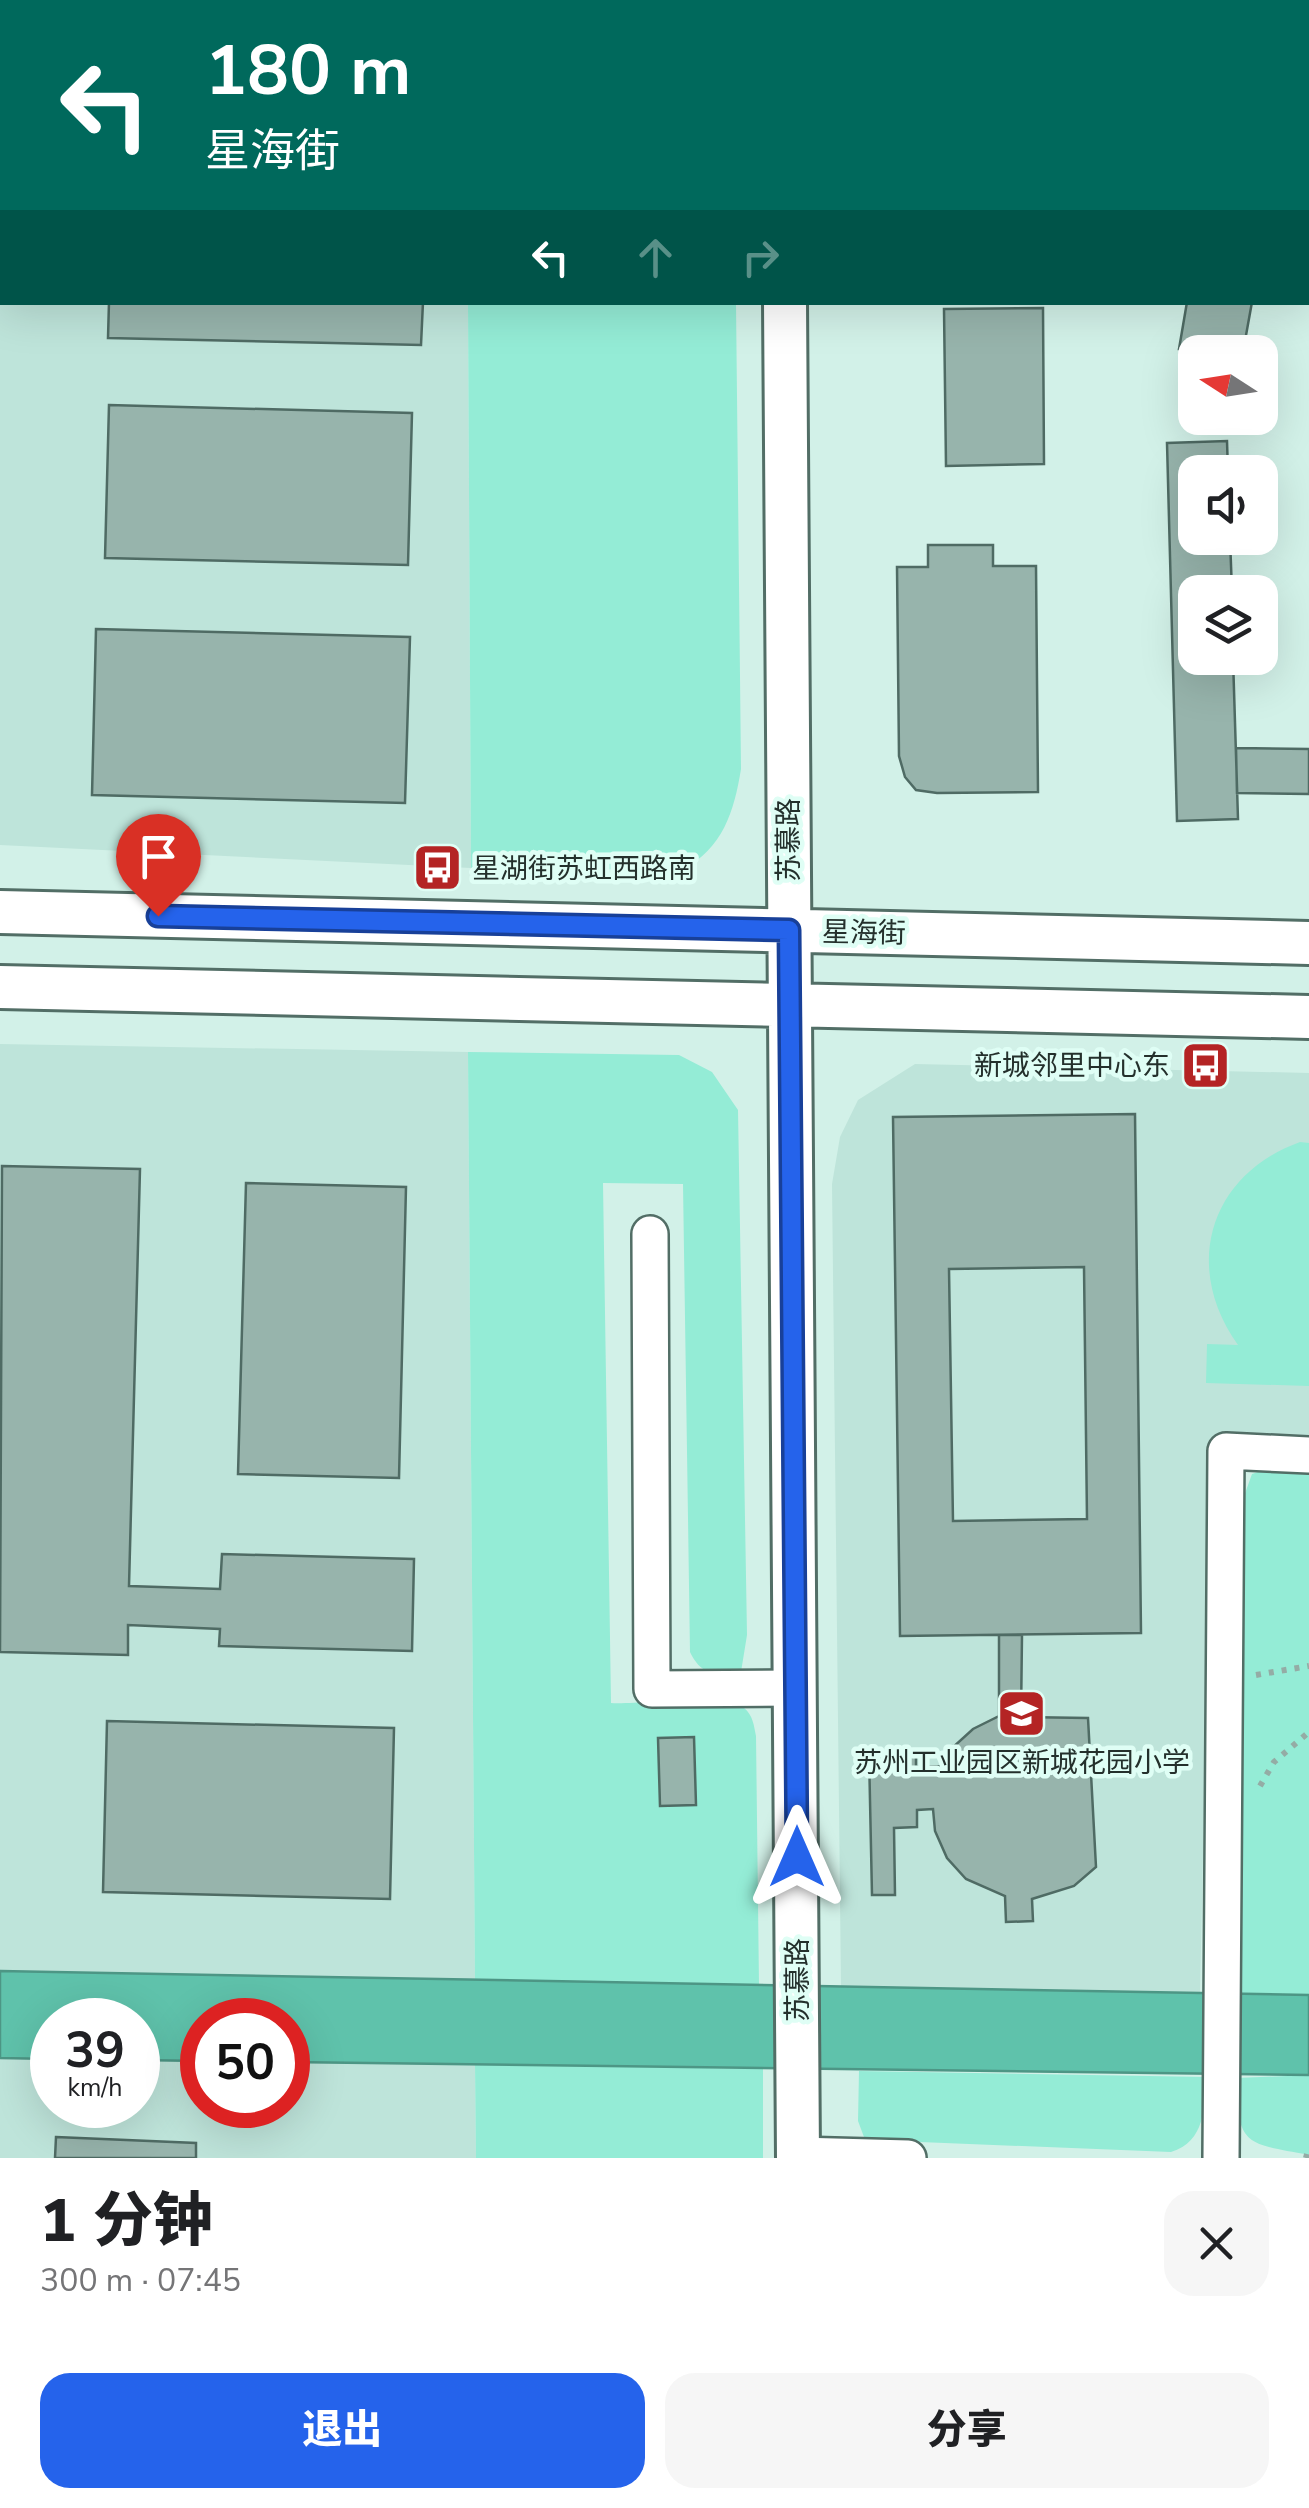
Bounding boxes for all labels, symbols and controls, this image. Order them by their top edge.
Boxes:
text: 180 m [205,23,411,119]
icon: left [40,40,170,170]
text: 星海街 [205,121,340,182]
icon: left [523,230,578,285]
icon: ahead [628,230,683,285]
icon: right [733,230,788,285]
north arrow [1178,335,1278,435]
map controls [1178,335,1278,675]
button: sound [1178,455,1278,555]
button: layers [1178,575,1278,675]
street label: 苏慕路 [770,798,808,882]
pin [116,814,201,917]
icon: arrive [131,829,186,884]
bus stop icon: 星湖街苏虹西路南 [411,842,463,894]
place label: 星湖街苏虹西路南 [472,850,696,888]
street label: 星海街 [822,913,906,953]
bus stop icon: 新城邻里中心东 [1179,1039,1231,1091]
place label: 新城邻里中心东 [974,1047,1170,1085]
school or university icon: 苏州工业园区新城花园小学 [996,1688,1048,1740]
place label: 苏州工业园区新城花园小学 [854,1744,1190,1782]
position arrow [745,1805,849,1909]
street label: 苏慕路 [779,1938,817,2022]
speed limit sign: 50 [180,1998,310,2128]
text: 39 [65,2016,125,2085]
text: km/h [67,2071,123,2105]
text: 1 分钟 [40,2180,213,2262]
button: close [1164,2191,1269,2296]
text: 300 m · 07:45 [40,2259,241,2302]
button: 退出 [40,2373,645,2488]
button: 分享 [665,2373,1269,2488]

